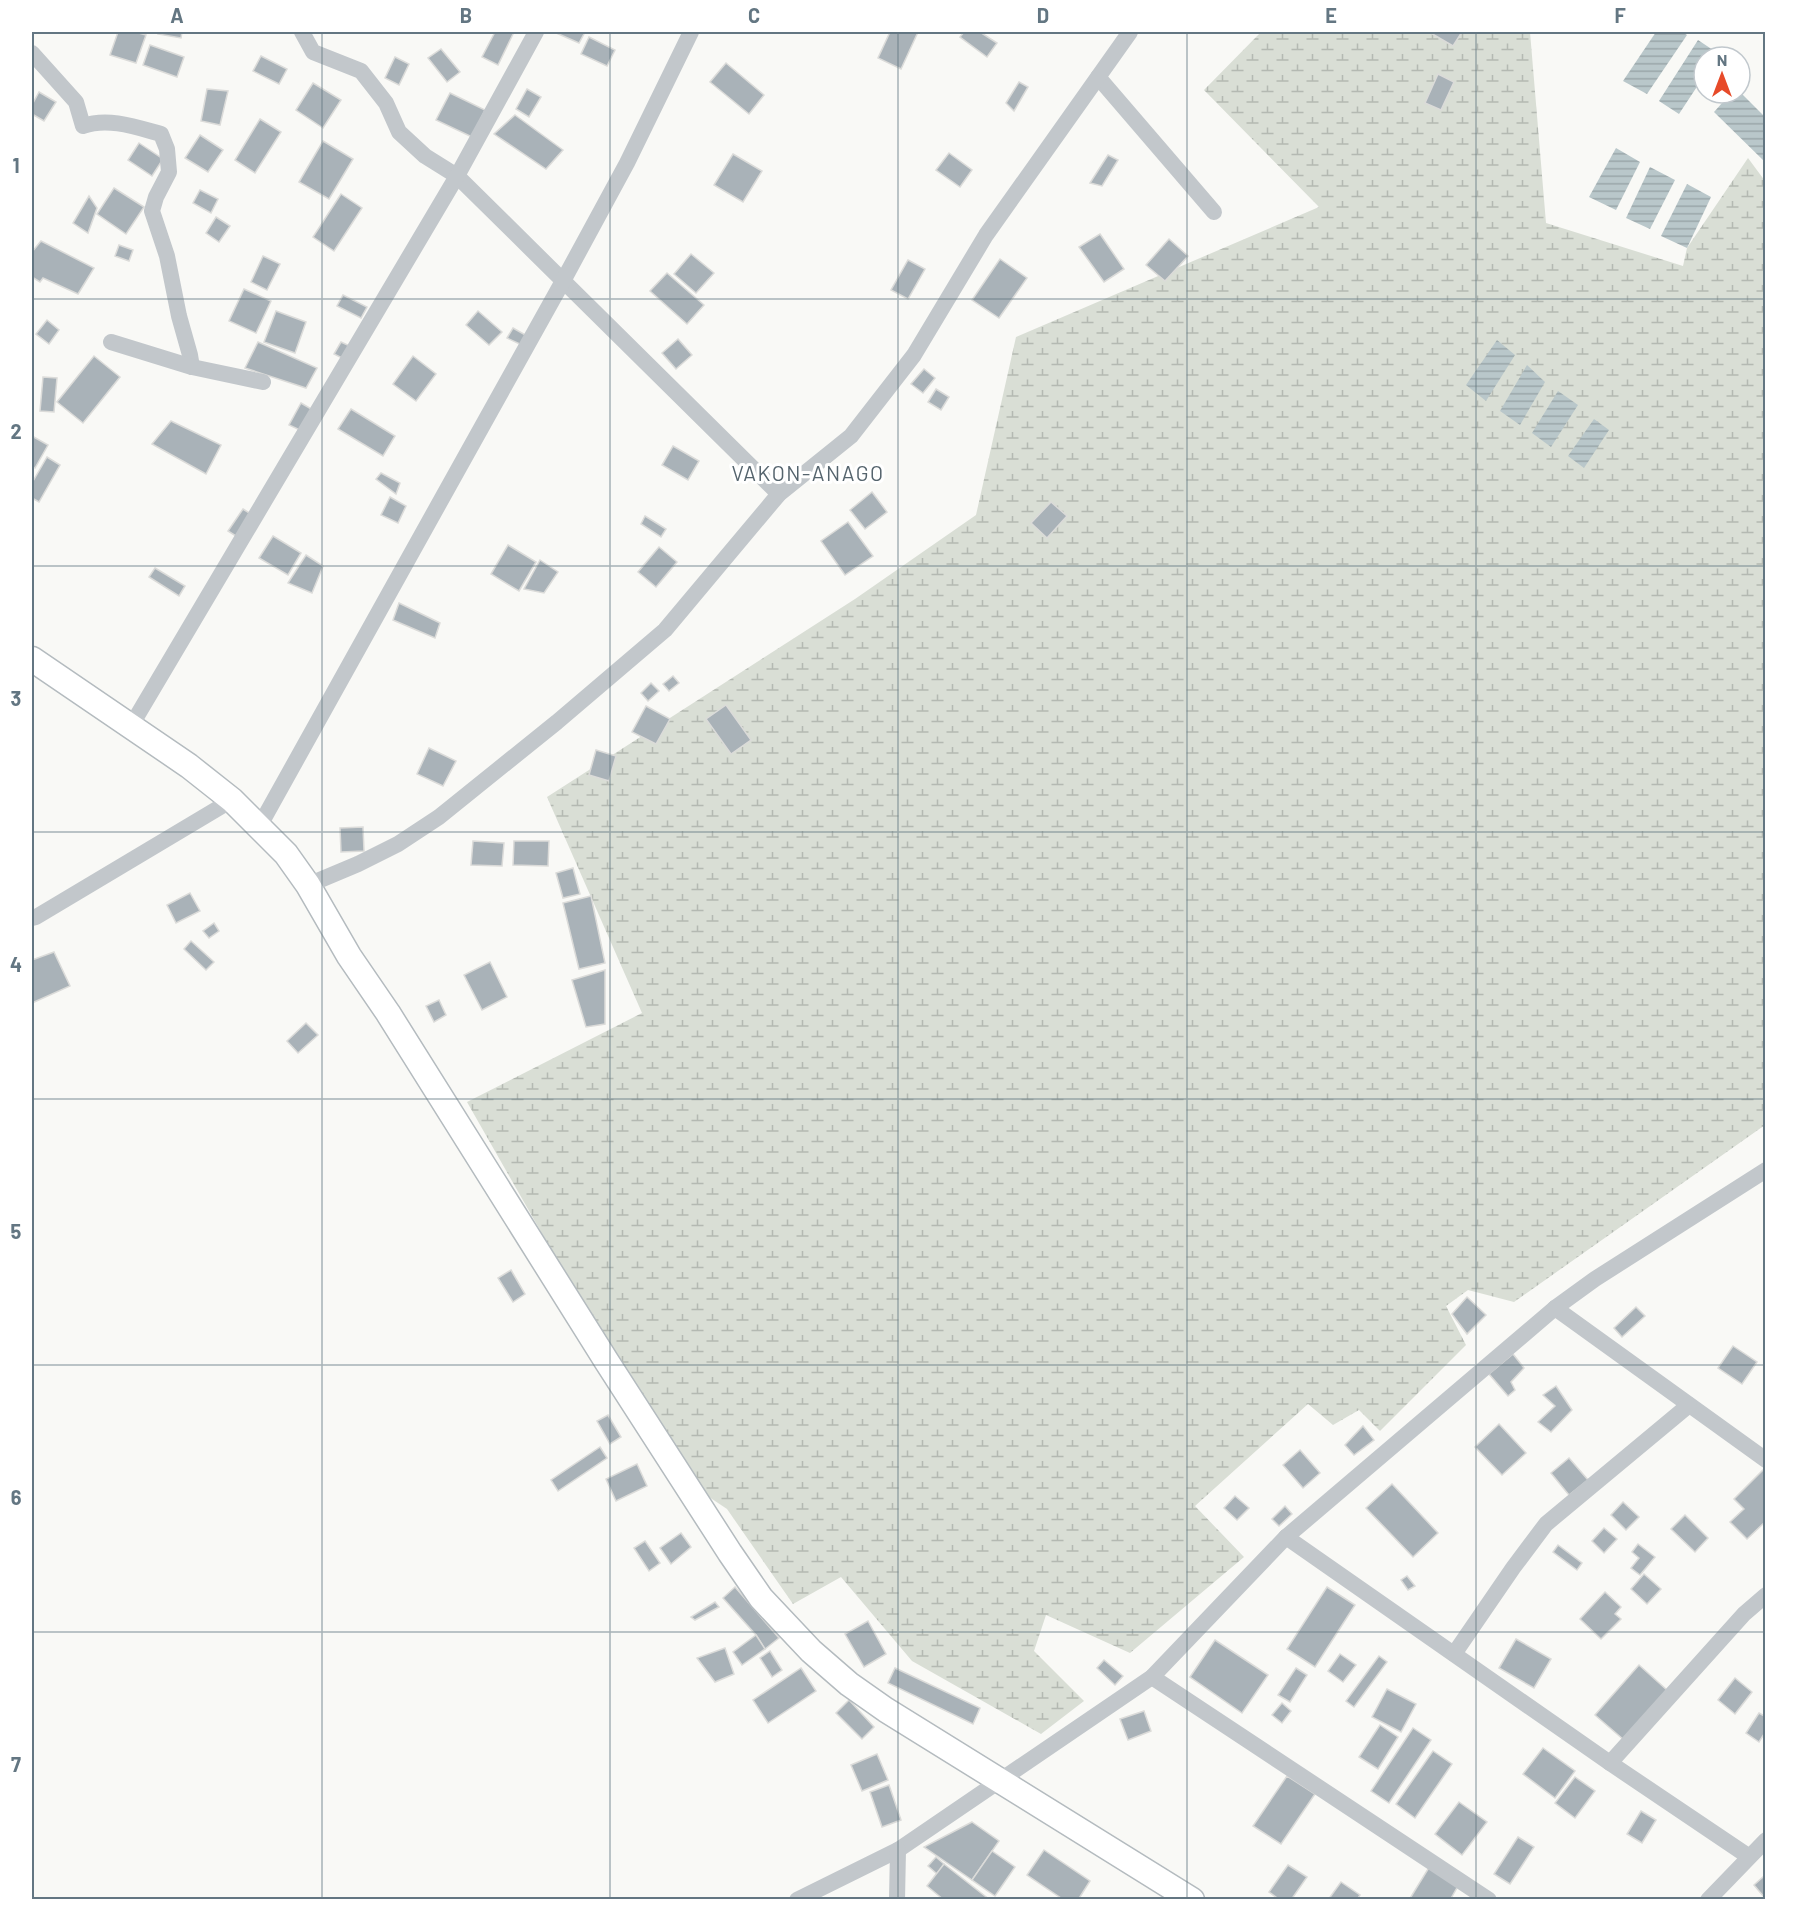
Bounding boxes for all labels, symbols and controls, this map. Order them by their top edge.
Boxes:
text: A [170,3,184,27]
text: B [460,3,472,27]
text: C [748,3,760,27]
text: D [1037,3,1049,27]
text: E [1325,3,1337,27]
text: F [1614,3,1626,27]
north arrow [1692,45,1752,105]
text: N [1717,50,1727,69]
text: 1 [12,153,20,177]
text: 2 [10,419,22,443]
district label: VAKON-ANAGO [731,460,885,485]
text: 3 [11,686,21,710]
text: 4 [10,952,22,976]
text: 5 [11,1219,22,1243]
text: 6 [11,1485,22,1509]
text: 7 [11,1752,21,1776]

